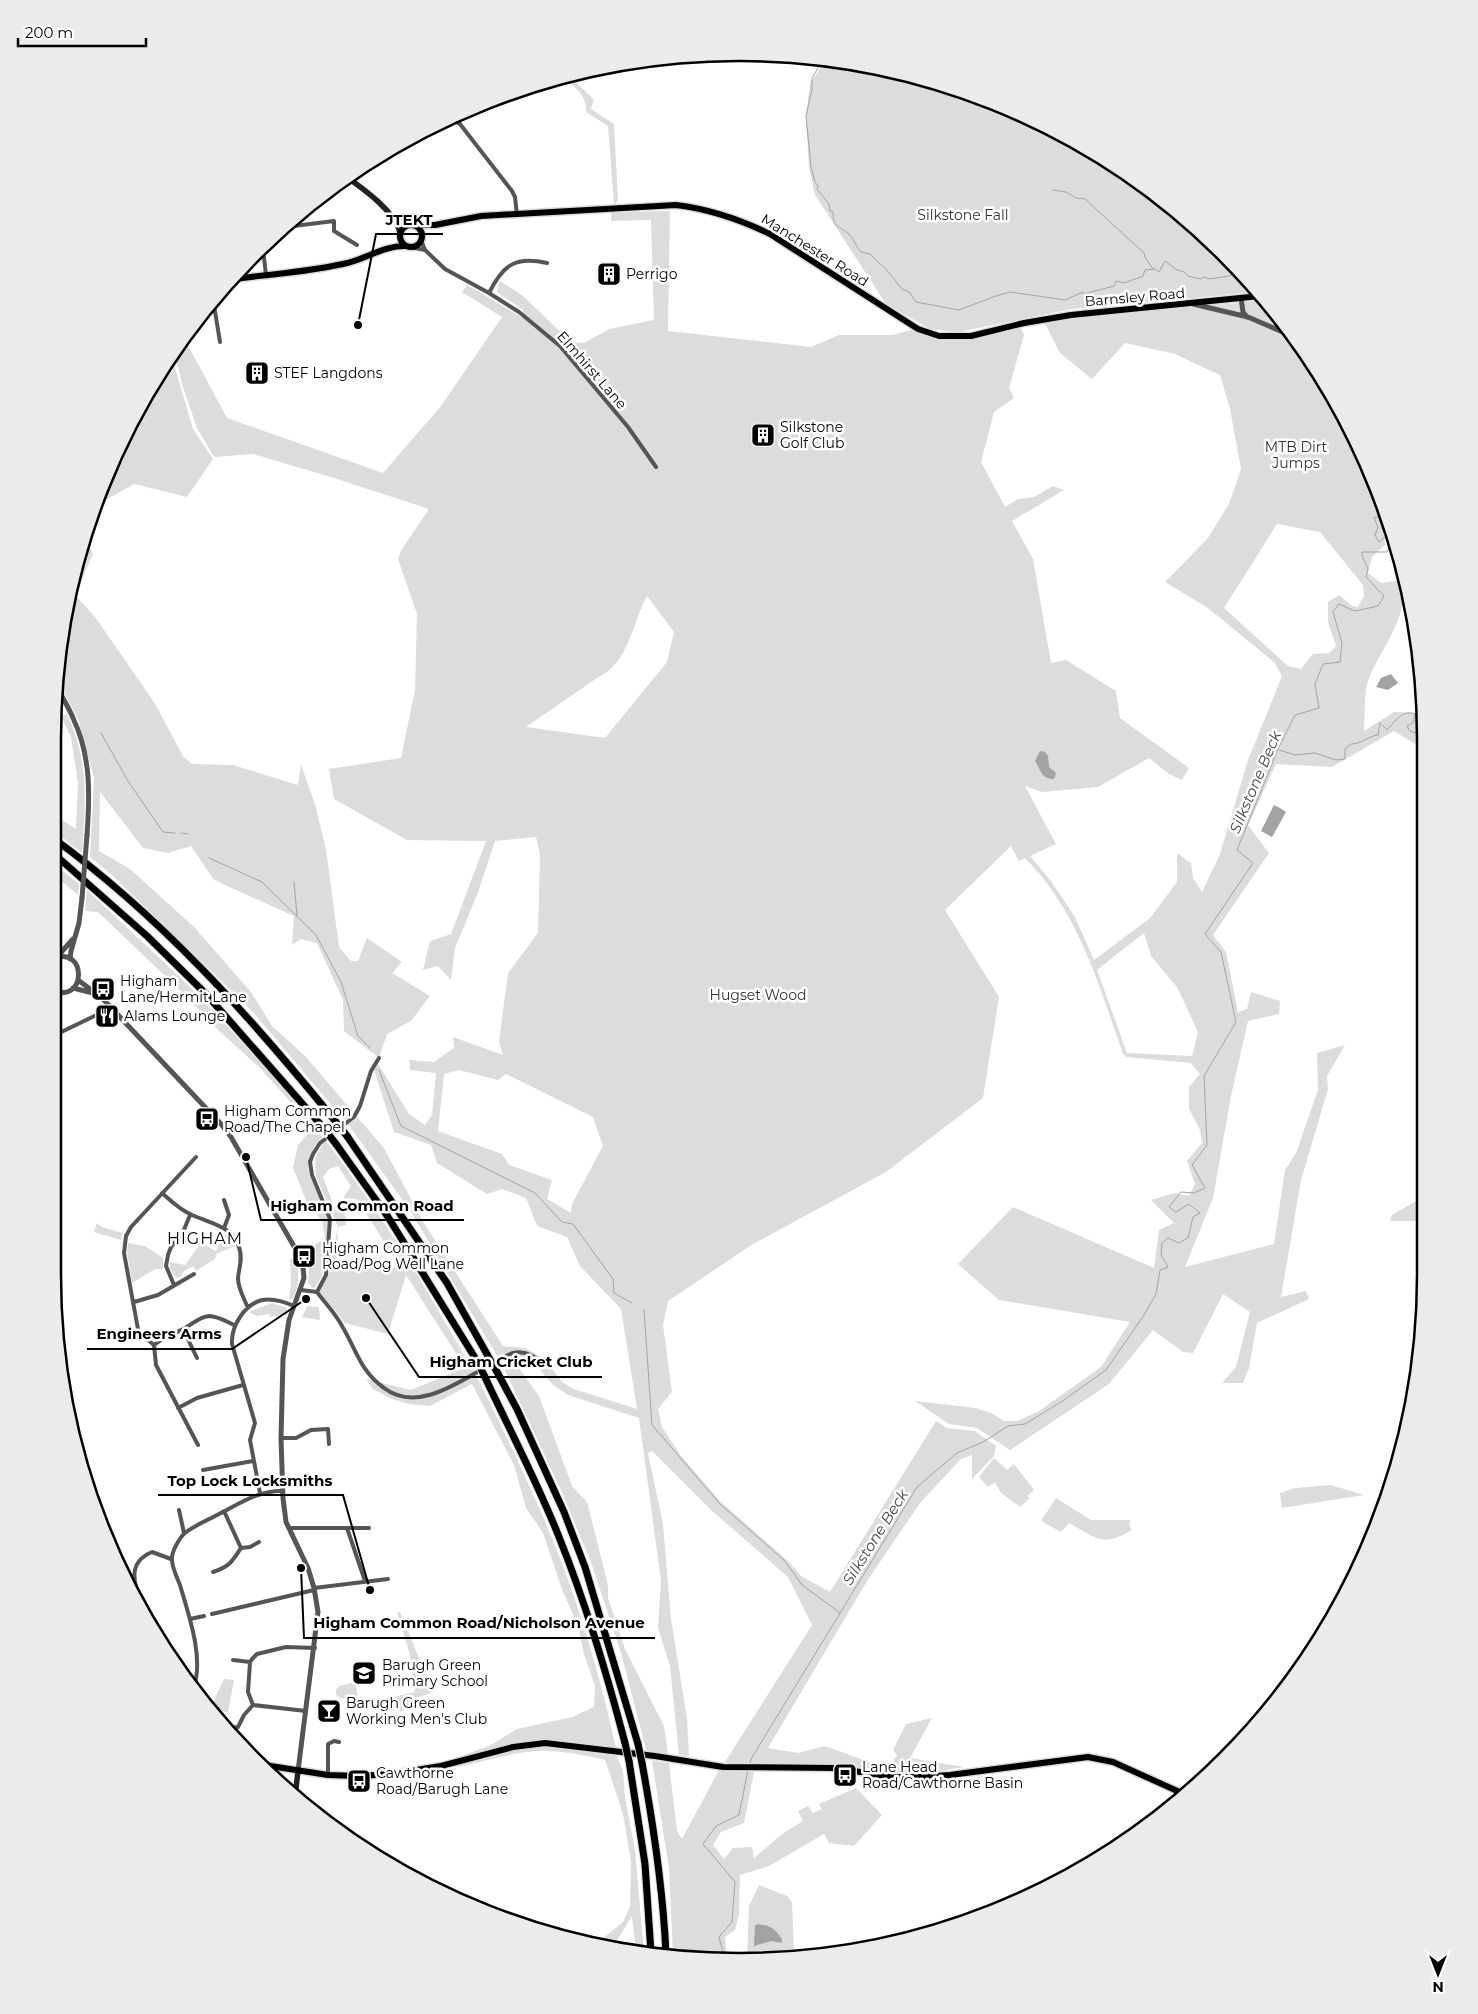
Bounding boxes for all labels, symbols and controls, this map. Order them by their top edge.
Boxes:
scale bar [18,15,145,47]
text: 200 m [25,23,73,42]
callout: JTEKT [376,204,443,234]
park label: Silkstone Fall [917,206,1009,224]
text: JTEKT [384,210,433,229]
street label: Manchester Road [758,210,872,290]
building icon: Perrigo [596,261,622,287]
place label: Perrigo [626,265,678,283]
street label: Barnsley Road [1084,284,1186,310]
street label: Elmhirst Lane [553,327,631,413]
building icon: STEF Langdons [244,360,270,386]
place label: STEF Langdons [274,364,383,382]
place label: Silkstone Golf Club [780,418,844,452]
building icon: Silkstone Golf Club [750,422,776,448]
park label: MTB Dirt Jumps [1265,438,1328,472]
water label: Silkstone Beck [1225,727,1286,836]
place label: Higham Lane/Hermit Lane [120,972,247,1006]
bus stop icon: Higham Lane/Hermit Lane [90,976,116,1002]
park label: Hugset Wood [710,986,806,1004]
restaurant icon: Alams Lounge [94,1003,120,1029]
place label: Alams Lounge [124,1007,225,1025]
place label: Higham Common Road/The Chapel [224,1102,351,1136]
bus stop icon: Higham Common Road/The Chapel [194,1106,220,1132]
callout: Higham Common Road [261,1190,464,1220]
text: Higham Common Road [270,1196,454,1215]
district label: HIGHAM [167,1229,243,1248]
place label: Higham Common Road/Pog Well Lane [322,1239,464,1273]
bus stop icon: Higham Common Road/Pog Well Lane [291,1243,317,1269]
callout: Engineers Arms [87,1319,232,1349]
text: Engineers Arms [96,1324,222,1343]
callout: Higham Cricket Club [419,1347,602,1377]
text: Higham Cricket Club [429,1352,593,1371]
callout: Top Lock Locksmiths [158,1465,343,1495]
text: Top Lock Locksmiths [168,1471,332,1490]
water label: Silkstone Beck [838,1485,913,1588]
callout: Higham Common Road/Nicholson Avenue [304,1608,655,1638]
text: Higham Common Road/Nicholson Avenue [313,1613,645,1632]
place label: Barugh Green Primary School [382,1656,488,1690]
school or university icon: Barugh Green Primary School [351,1660,377,1686]
place label: Barugh Green Working Men's Club [346,1694,487,1728]
bar icon: Barugh Green Working Men's Club [316,1698,342,1724]
place label: Lane Head Road/Cawthorne Basin [862,1758,1023,1792]
bus stop icon: Lane Head Road/Cawthorne Basin [832,1762,858,1788]
place label: Cawthorne Road/Barugh Lane [376,1764,508,1798]
bus stop icon: Cawthorne Road/Barugh Lane [346,1768,372,1794]
north arrow [1413,1949,1463,1999]
text: N [1432,1978,1444,1996]

